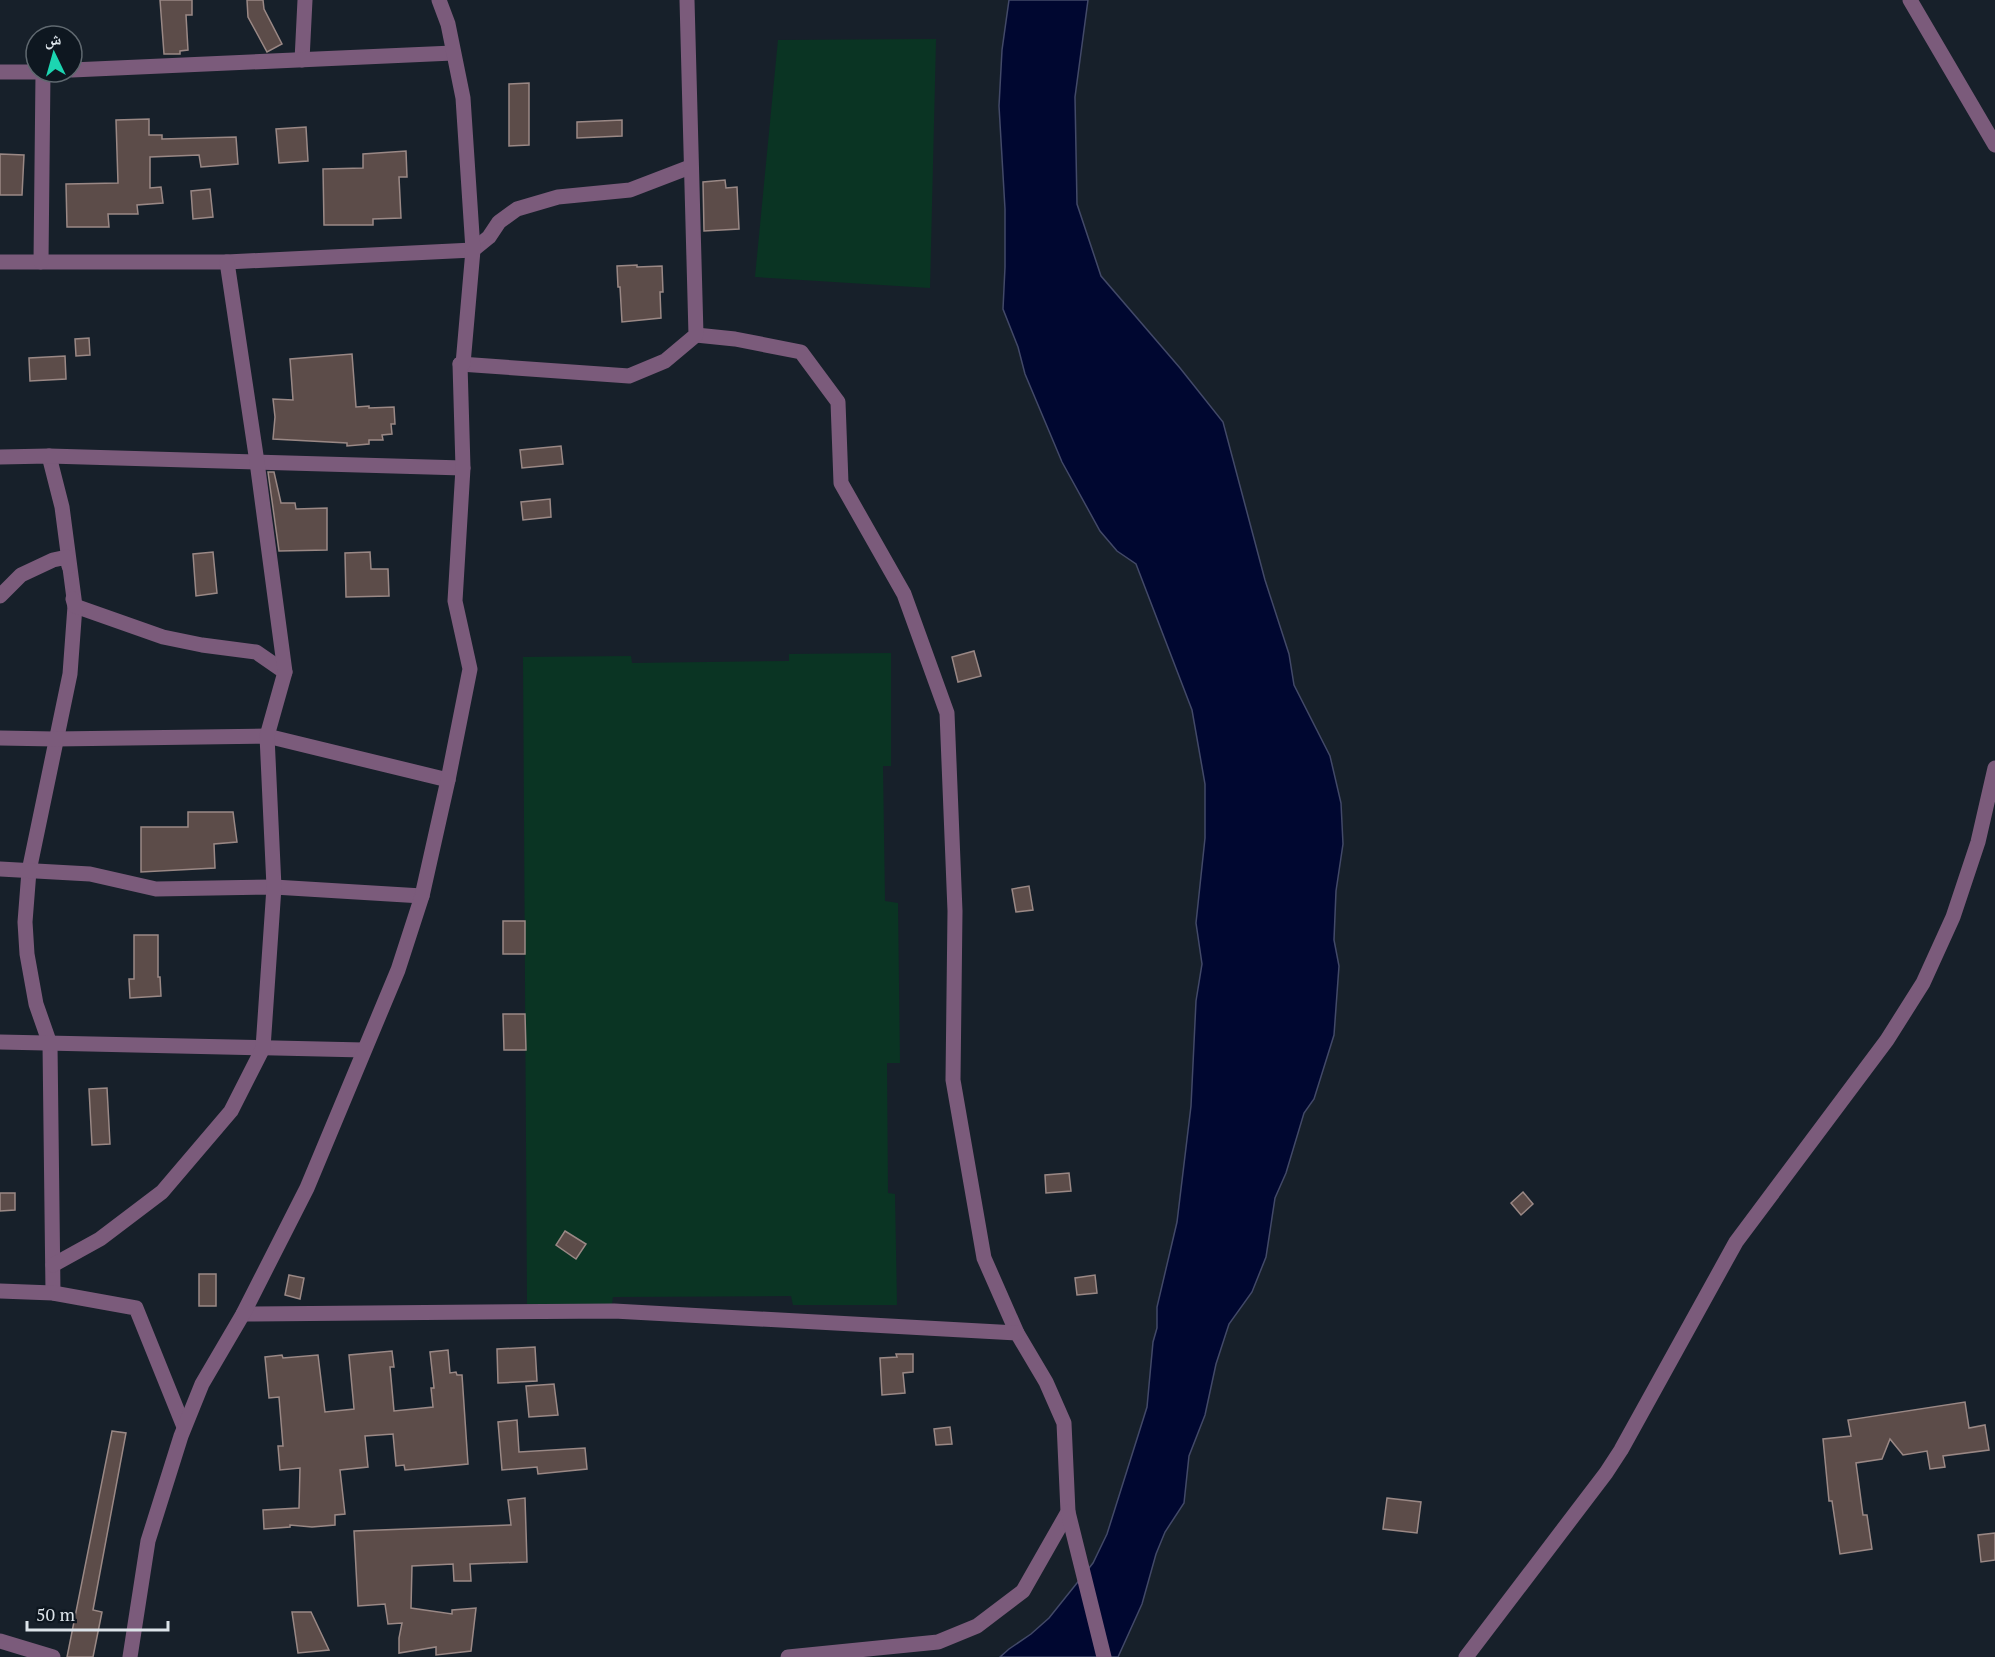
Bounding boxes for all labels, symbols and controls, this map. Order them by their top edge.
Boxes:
north arrow [24,24,84,84]
text: ش [43,27,62,51]
scale bar [27,1594,168,1632]
text: 50 m [36,1602,76,1626]

